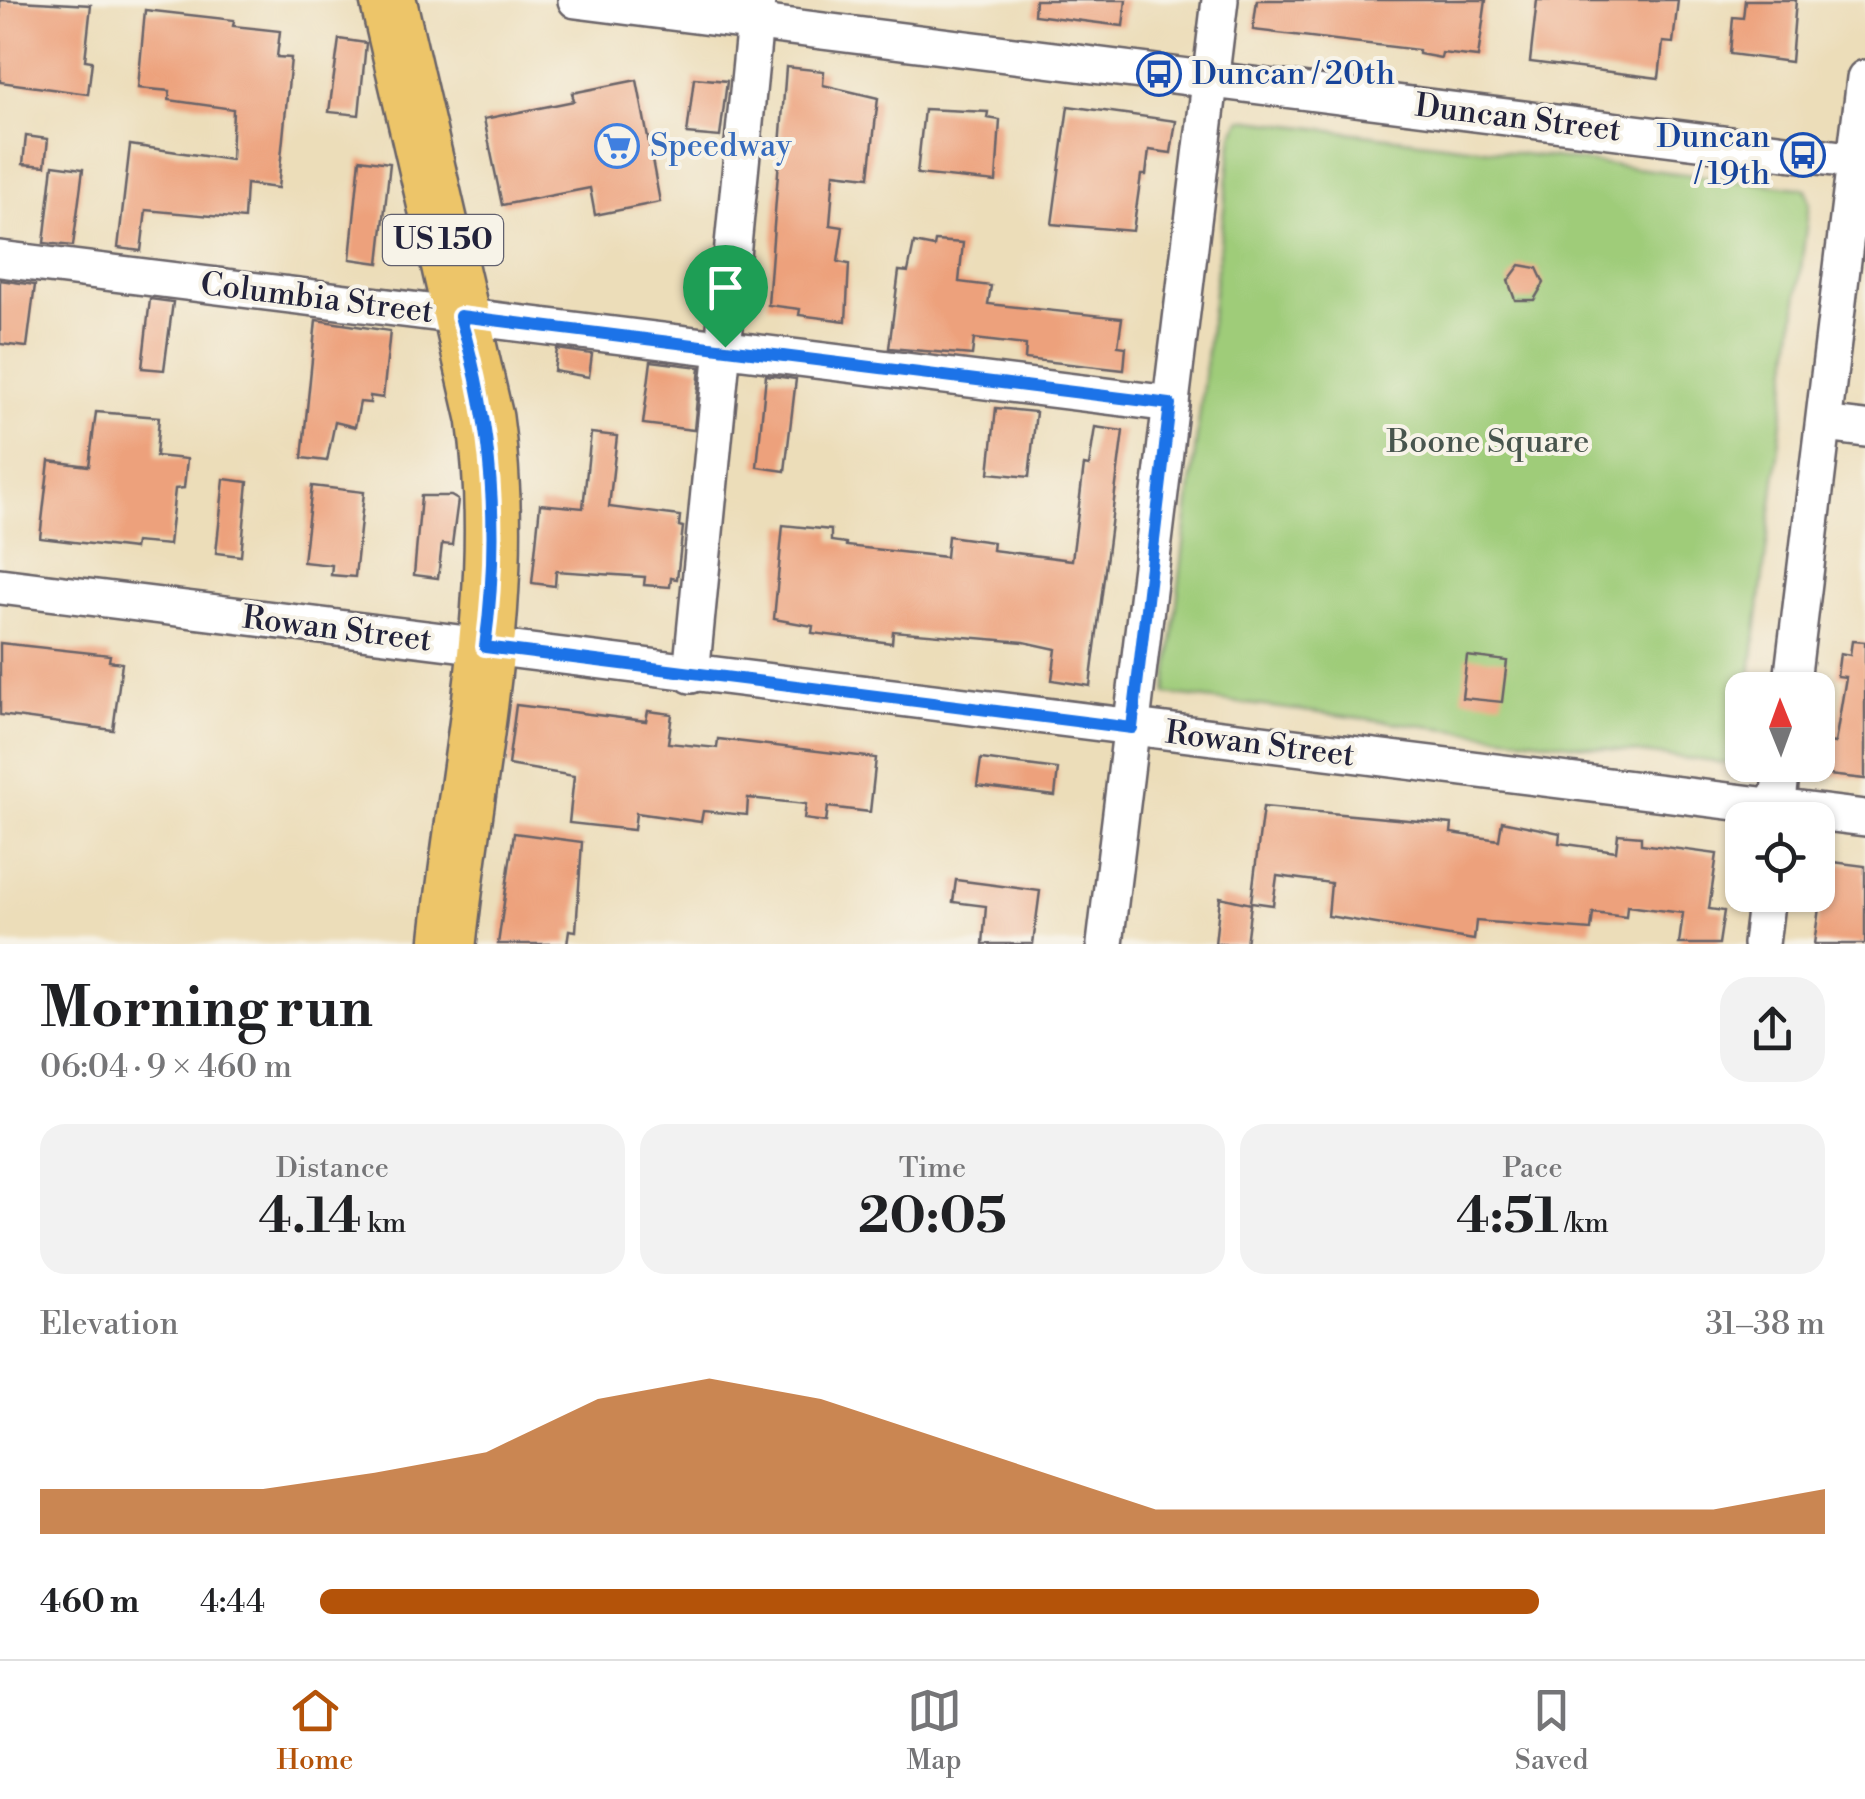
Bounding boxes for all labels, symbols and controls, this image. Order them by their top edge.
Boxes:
bus stop icon: Duncan / 20th [1136,51,1182,97]
place label: Duncan / 20th [1192,54,1395,94]
street label: Duncan Street [1413,86,1623,150]
place label: Duncan / 19th [1656,117,1770,194]
supermarket icon: Speedway [594,123,640,169]
place label: Speedway [650,126,792,166]
bus stop icon: Duncan / 19th [1780,132,1826,178]
road number: US 150 [383,215,503,265]
pin [683,245,768,348]
icon: arrive [698,260,753,315]
street label: Columbia Street [198,264,436,332]
park label: Boone Square [1386,422,1589,462]
street label: Rowan Street [240,598,434,660]
north arrow [1725,672,1835,782]
map controls [1725,672,1835,912]
street label: Rowan Street [1163,713,1357,775]
button: locate [1725,802,1835,912]
text: Morning run [40,975,373,1044]
button: share [1720,977,1825,1082]
text: 06:04 · 9 × 460 m [40,1047,292,1087]
text: Distance [276,1151,389,1186]
text: Time [899,1151,966,1186]
text: Pace [1502,1151,1563,1186]
text: 4.14 [259,1186,361,1248]
text: 20:05 [858,1186,1007,1248]
text: 4:51 [1456,1186,1558,1248]
text: km [361,1206,406,1241]
text: /km [1558,1206,1609,1241]
text: Elevation [40,1304,179,1344]
text: 31–38 m [1705,1304,1825,1344]
text: 460 m [40,1582,139,1622]
text: 4:44 [200,1582,265,1622]
tab: Home [277,1683,353,1778]
tab: Map [907,1683,962,1778]
tab: Saved [1515,1683,1588,1778]

